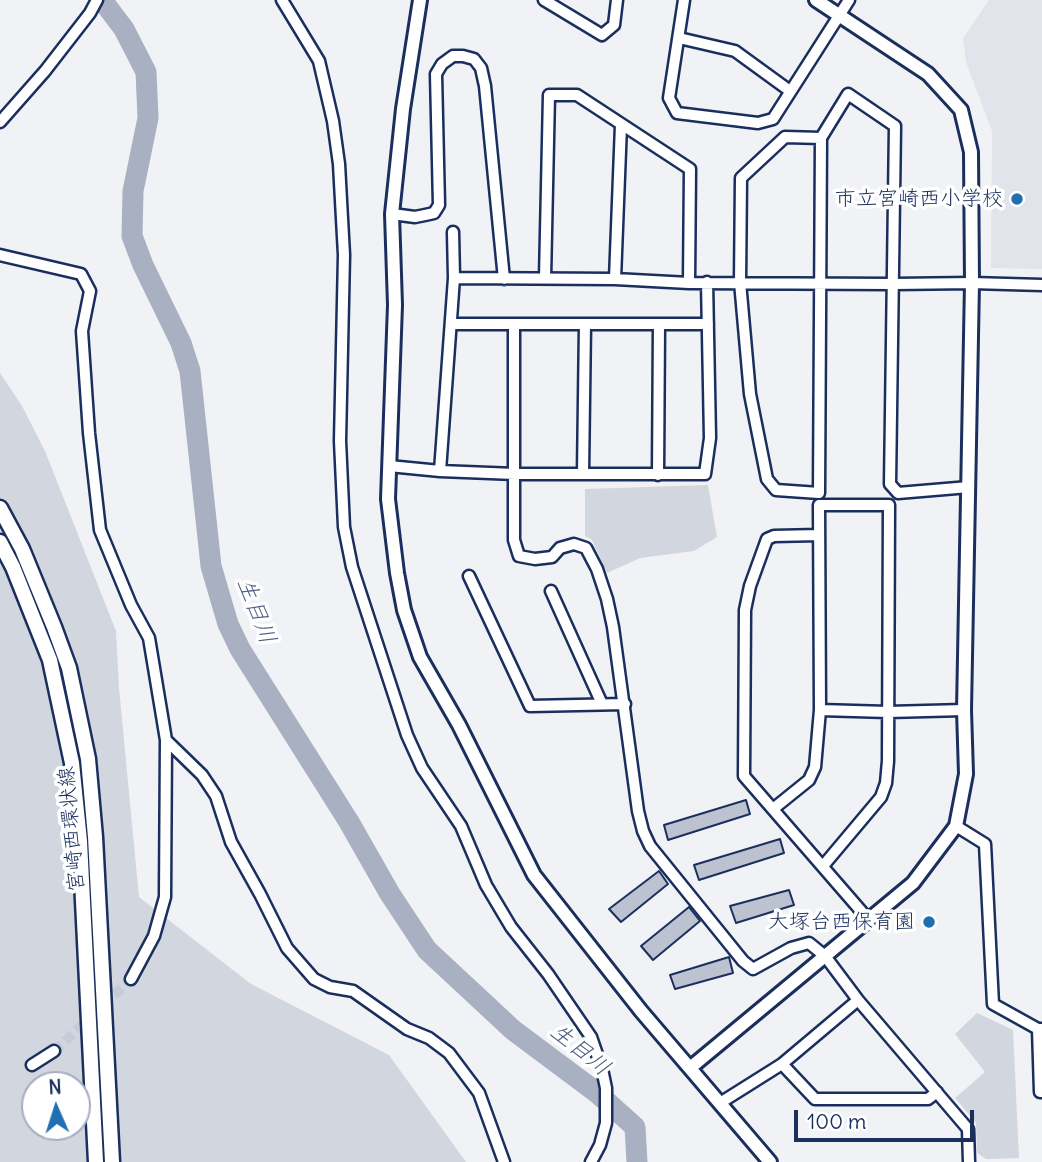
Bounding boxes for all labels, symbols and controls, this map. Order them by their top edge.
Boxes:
place label: 市立宮崎西小学校 [835,186,1003,212]
marker: 市立宮崎西小学校 [1009,191,1025,207]
water label: 生目川 [231,574,281,648]
street label: 宮崎西環状線 [54,765,90,893]
place label: 大塚台西保育園 [768,909,915,935]
marker: 大塚台西保育園 [921,914,937,930]
water label: 生目川 [545,1018,615,1082]
north arrow [21,1071,91,1141]
text: N [48,1075,62,1099]
scale bar [797,1096,977,1140]
text: 100 m [807,1108,866,1135]

